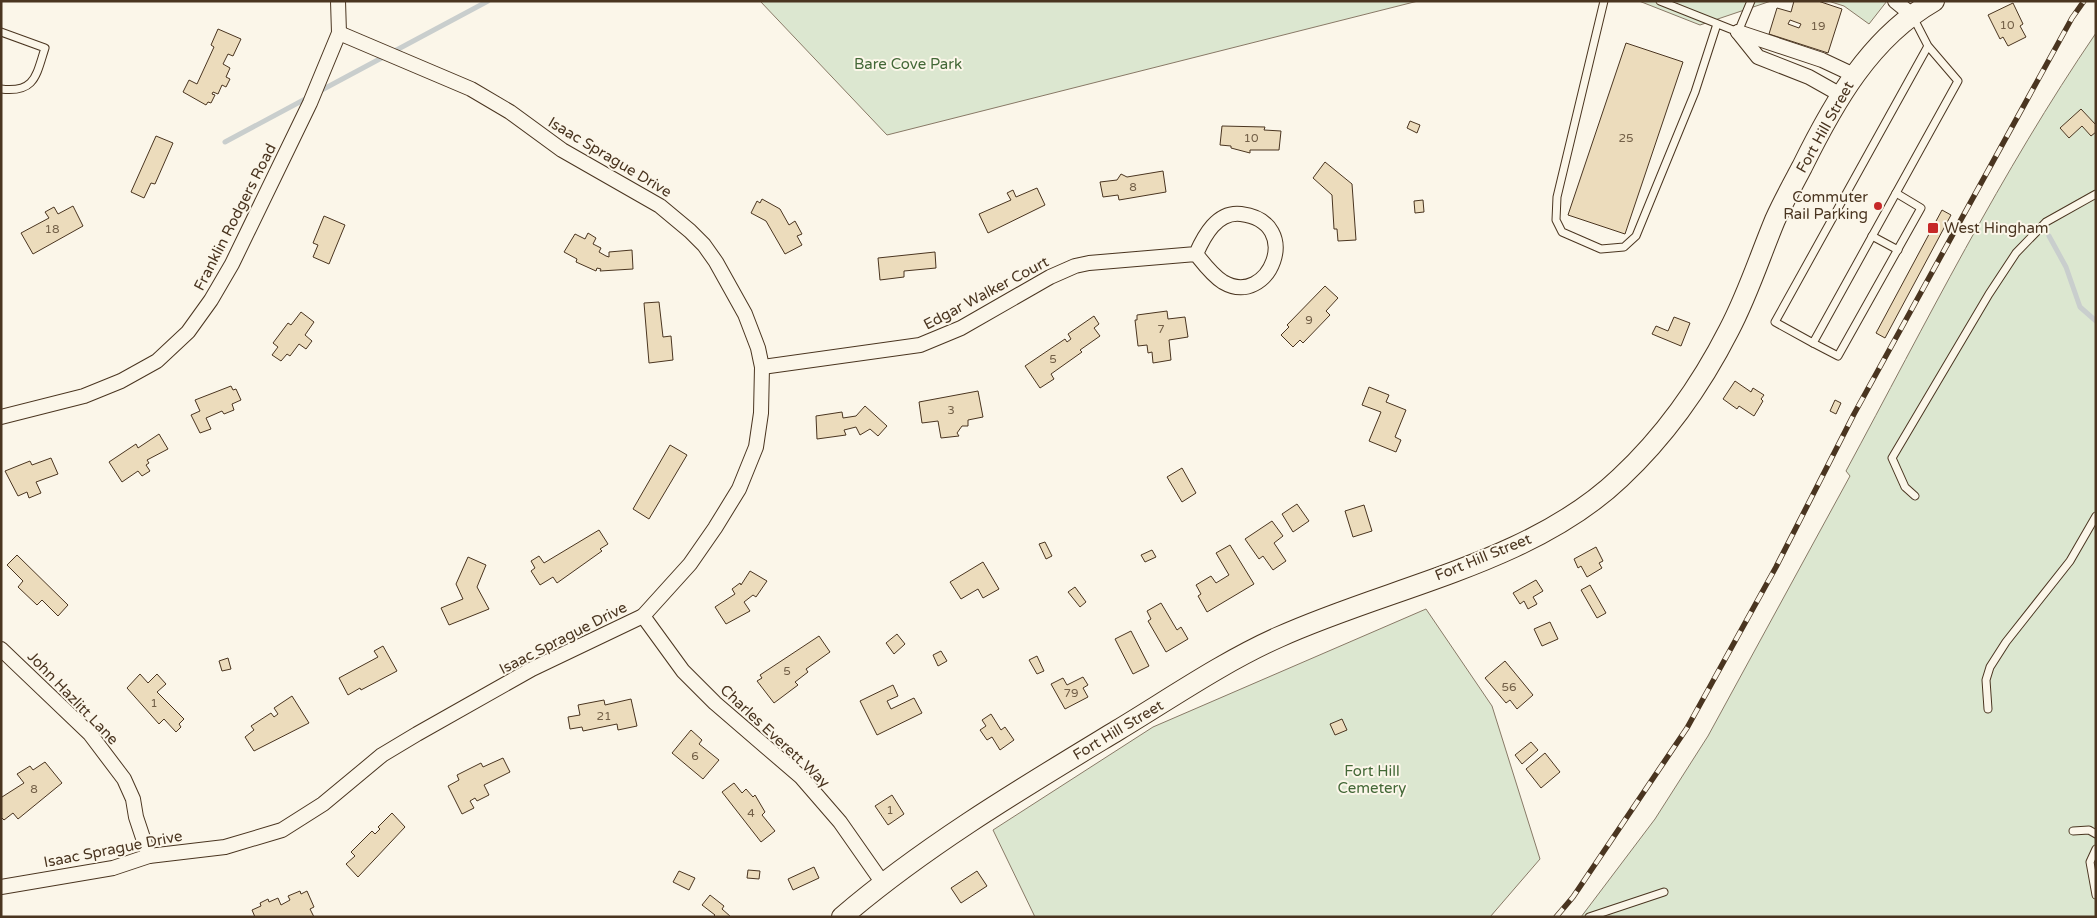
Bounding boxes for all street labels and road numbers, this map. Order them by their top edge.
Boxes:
street label: Fort Hill Street [1792,78,1858,176]
street label: Isaac Sprague Drive [545,113,675,201]
street label: Franklin Rodgers Road [190,141,280,293]
street label: Edgar Walker Court [920,252,1052,334]
street label: Fort Hill Street [1432,529,1534,584]
street label: Isaac Sprague Drive [496,598,630,678]
street label: John Hazlitt Lane [24,647,122,749]
street label: Charles Everett Way [717,681,833,791]
street label: Fort Hill Street [1070,696,1167,764]
street label: Isaac Sprague Drive [42,827,184,871]

